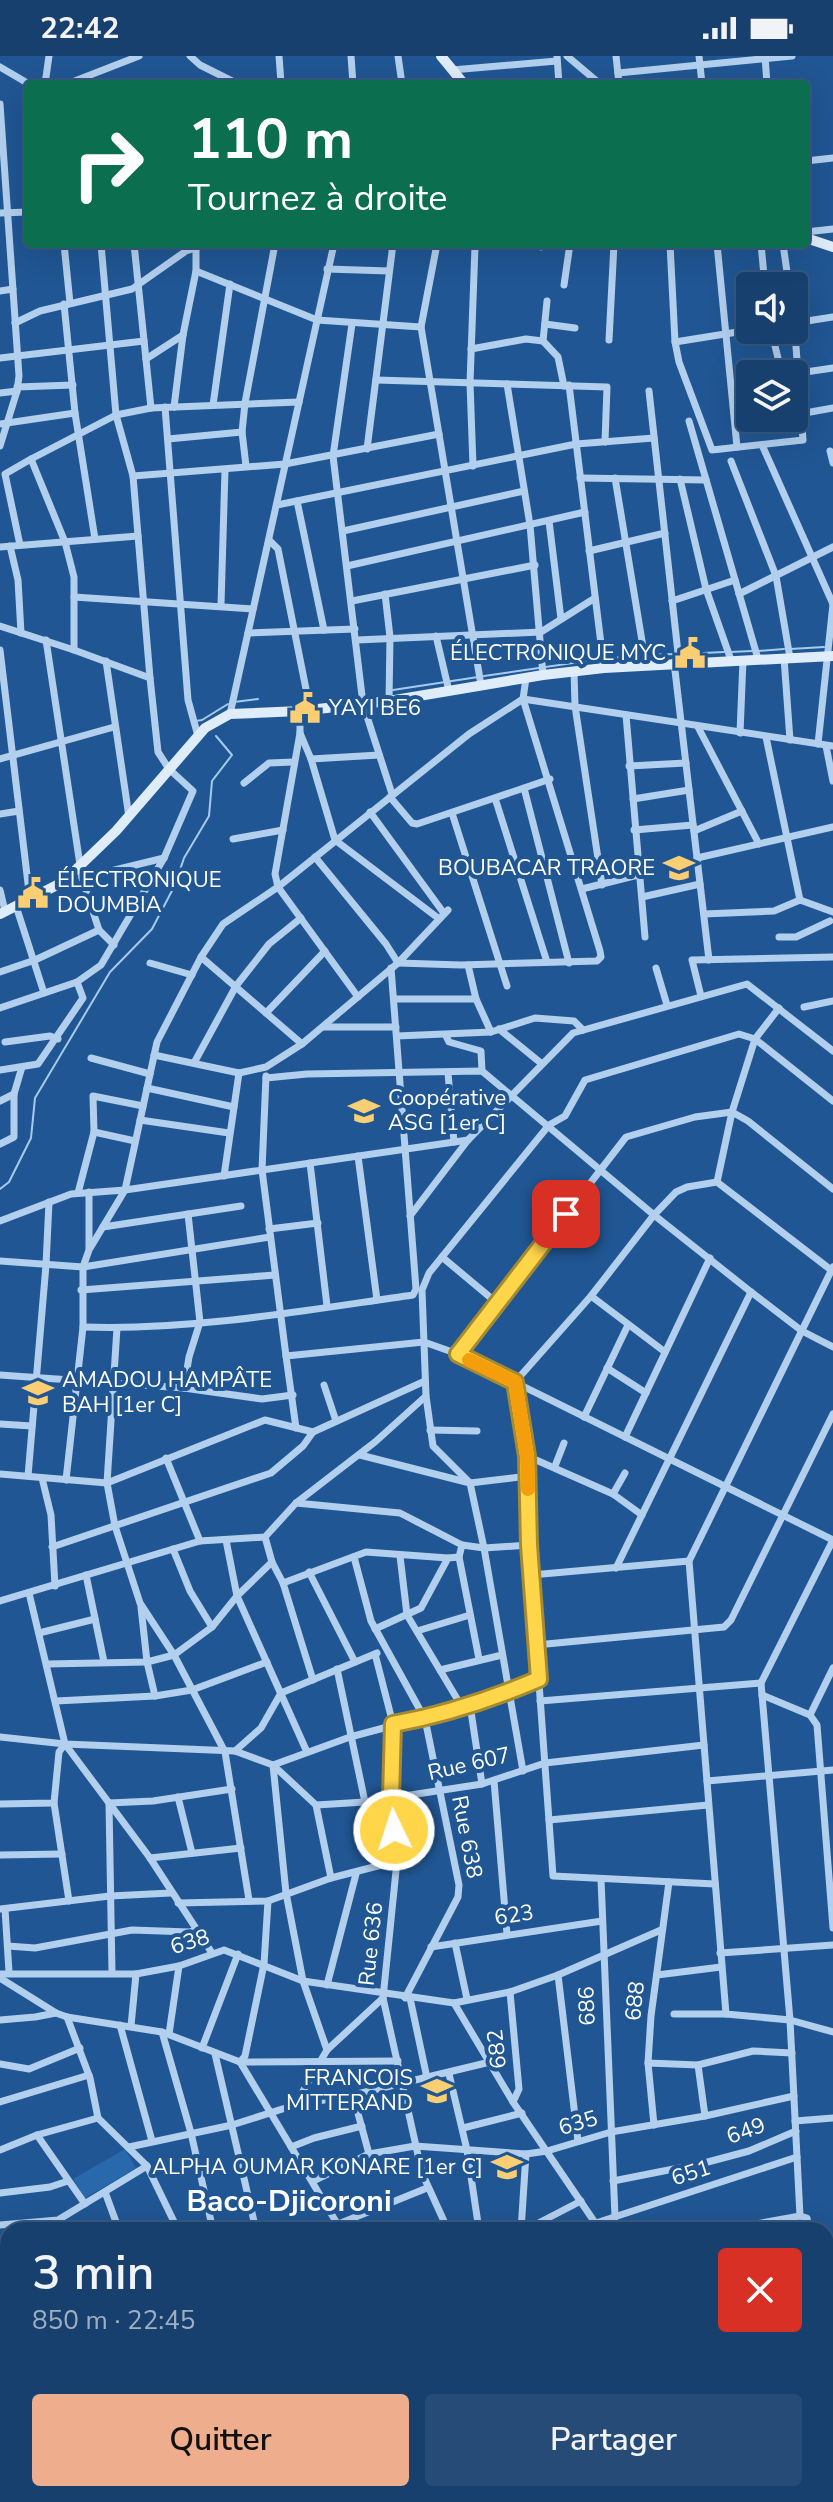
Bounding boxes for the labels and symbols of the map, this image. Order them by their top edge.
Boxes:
public building icon: ÉLECTRONIQUE MYC [673,636,707,670]
place label: ÉLECTRONIQUE MYC [450,638,666,668]
public building icon: YAYI BE6 [288,691,322,725]
place label: YAYI BE6 [328,693,421,723]
school or university icon: BOUBACAR TRAORE [662,851,696,885]
place label: BOUBACAR TRAORE [438,853,655,883]
place label: ÉLECTRONIQUE DOUMBIA [57,865,221,920]
public building icon: ÉLECTRONIQUE DOUMBIA [16,876,50,910]
place label: Coopérative ASG [1er C] [388,1083,506,1138]
school or university icon: Coopérative ASG [1er C] [347,1094,381,1128]
pin [532,1180,600,1248]
place label: AMADOU HAMPÂTE BAH [1er C] [62,1365,272,1420]
school or university icon: AMADOU HAMPÂTE BAH [1er C] [21,1376,55,1410]
street label: Rue 607 [425,1740,513,1788]
position arrow [352,1788,436,1872]
street label: Rue 638 [444,1793,490,1881]
street label: 623 [492,1897,536,1933]
street label: Rue 636 [352,1901,390,1987]
street label: 638 [167,1922,213,1962]
street label: 688 [618,1980,652,2022]
street label: 686 [571,1986,603,2026]
street label: 682 [480,2028,514,2070]
place label: FRANCOIS MITTERAND [286,2063,413,2118]
school or university icon: FRANCOIS MITTERAND [420,2074,454,2108]
street label: 635 [555,2103,601,2143]
street label: 649 [722,2110,770,2152]
school or university icon: ALPHA OUMAR KONARE [1er C] [490,2150,524,2184]
place label: ALPHA OUMAR KONARE [1er C] [152,2152,483,2182]
street label: 651 [668,2153,714,2193]
district label: Baco-Djicoroni [186,2181,392,2222]

